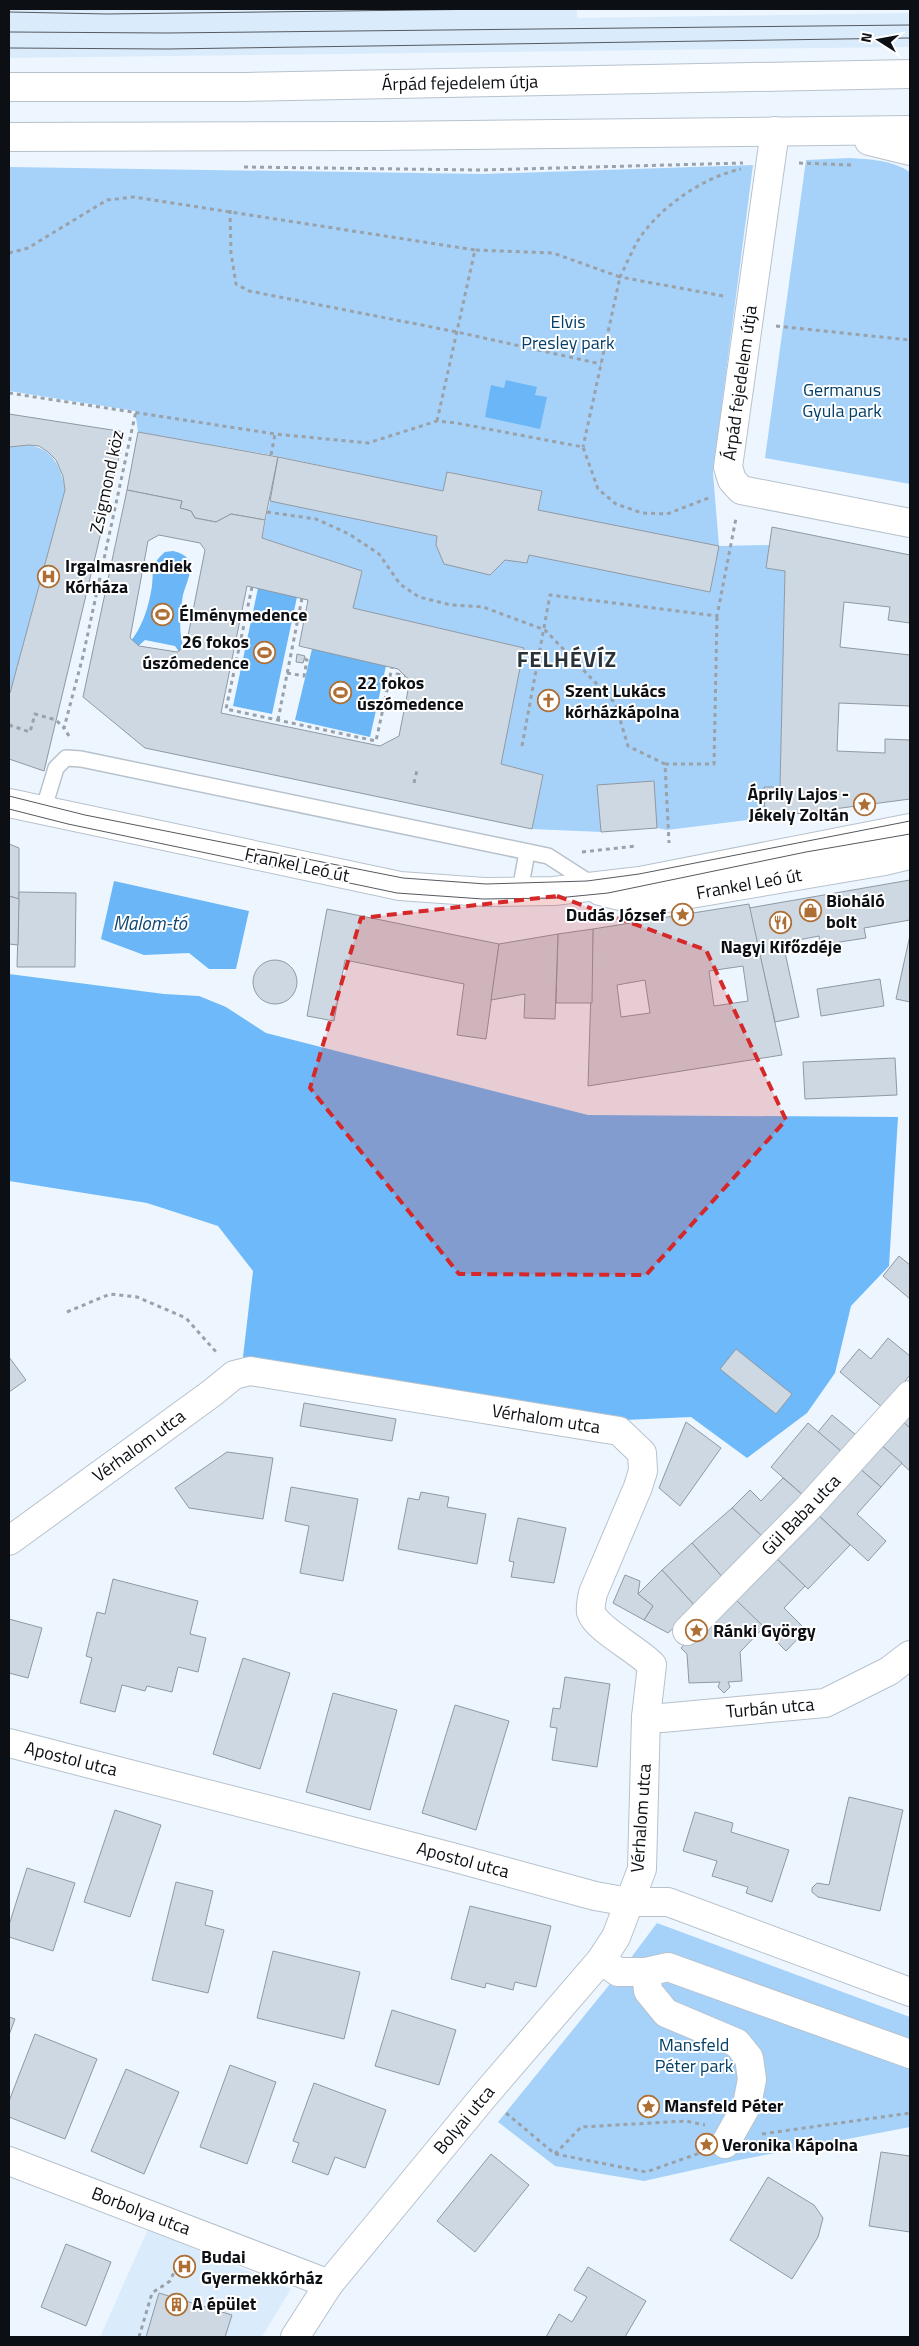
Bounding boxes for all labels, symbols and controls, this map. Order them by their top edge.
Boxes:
north arrow [854,15,904,65]
text: N [855,31,877,44]
street label: Árpád fejedelem útja [381,68,539,97]
street label: Árpád fejedelem útja [715,304,764,462]
park label: Elvis Presley park [521,308,615,356]
park label: Germanus Gyula park [802,376,882,424]
street label: Zsigmond köz [82,428,131,536]
place label: Irgalmasrendiek Kórháza [65,552,193,600]
hospital icon: Irgalmasrendiek Kórháza [37,564,61,588]
place label: Élménymedence [179,601,307,628]
sports icon: Élménymedence [151,603,175,627]
place label: 26 fokos úszómedence [142,628,249,676]
sports icon: 26 fokos úszómedence [253,640,277,664]
district label: FELHÉVÍZ [517,642,617,676]
place label: 22 fokos úszómedence [357,669,464,717]
place label: Szent Lukács kórházkápolna [565,677,680,725]
sports icon: 22 fokos úszómedence [329,681,353,705]
church icon: Szent Lukács kórházkápolna [537,689,561,713]
place label: Áprily Lajos - Jékely Zoltán [747,780,849,828]
place icon: Áprily Lajos - Jékely Zoltán [853,792,877,816]
street label: Frankel Leó út [242,840,353,889]
street label: Frankel Leó út [694,861,804,906]
place label: Bioháló bolt [826,887,885,935]
shop icon: Bioháló bolt [798,899,822,923]
place label: Dudás József [566,901,667,928]
place icon: Dudás József [670,903,694,927]
water label: Malom-tó [113,908,189,937]
restaurant icon: Nagyi Kifőzdéje [769,910,793,934]
place label: Nagyi Kifőzdéje [720,933,842,960]
street label: Vérhalom utca [490,1397,602,1440]
street label: Vérhalom utca [87,1403,191,1489]
street label: Gül Baba utca [755,1468,846,1561]
place label: Ránki György [713,1617,816,1644]
place icon: Ránki György [685,1619,709,1643]
street label: Turbán utca [725,1690,815,1725]
street label: Apostol utca [22,1734,120,1783]
street label: Vérhalom utca [623,1762,658,1873]
street label: Apostol utca [414,1834,512,1885]
park label: Mansfeld Péter park [655,2031,734,2079]
street label: Bolyai utca [427,2079,501,2160]
place label: Mansfeld Péter [664,2092,784,2119]
place icon: Mansfeld Péter [636,2094,660,2118]
place label: Veronika Kápolna [722,2131,858,2158]
place icon: Veronika Kápolna [694,2133,718,2157]
street label: Borbolya utca [88,2179,195,2242]
place label: Budai Gyermekkórház [201,2243,323,2291]
hospital icon: Budai Gyermekkórház [173,2255,197,2279]
place label: A épület [192,2290,257,2317]
building icon: A épület [164,2292,188,2316]

